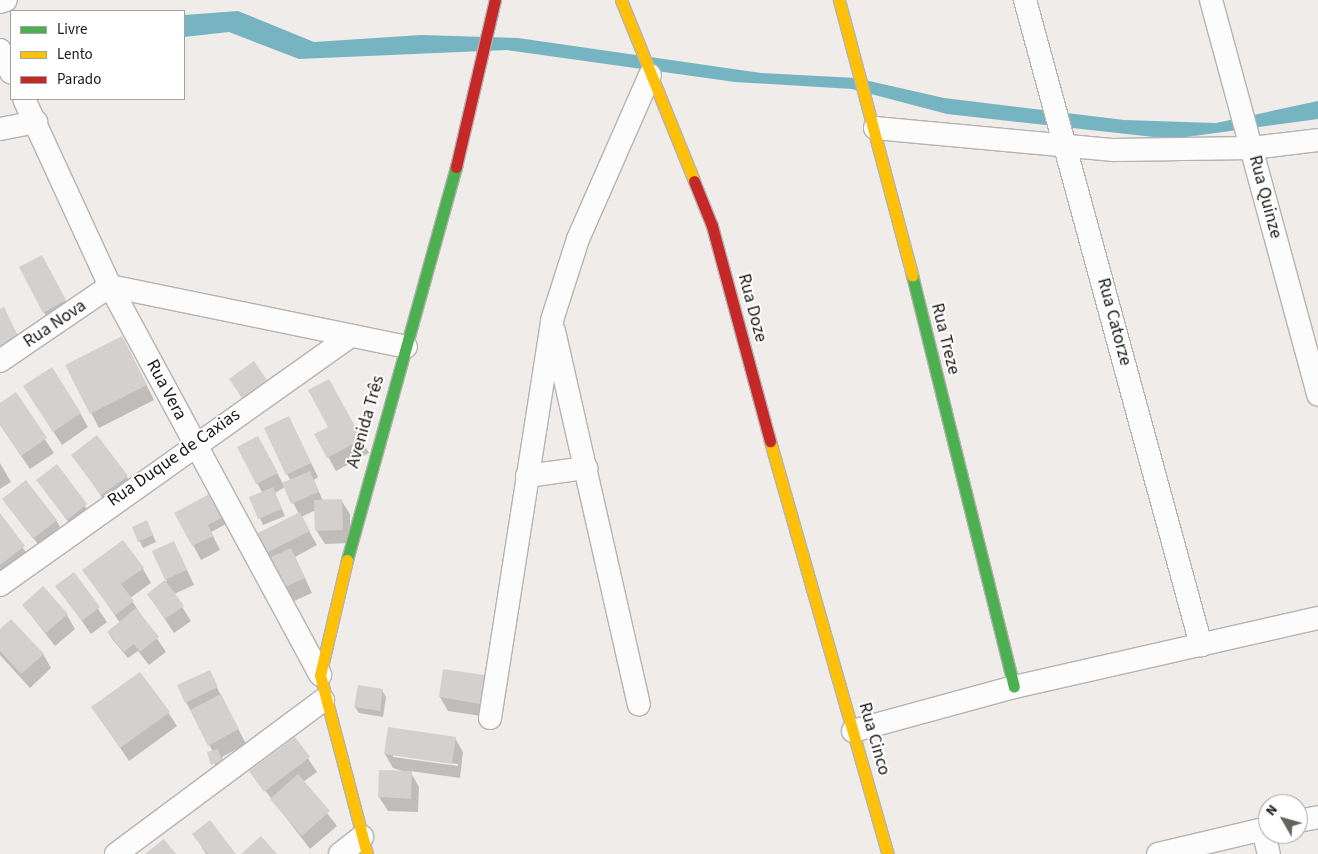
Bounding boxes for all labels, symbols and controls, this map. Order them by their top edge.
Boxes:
legend [10,10,185,100]
text: Livre [57,19,87,40]
text: Lento [57,44,93,65]
text: Parado [57,69,101,90]
street label: Rua Quinze [1244,153,1286,241]
street label: Rua Doze [733,271,771,345]
street label: Rua Catorze [1092,276,1136,368]
street label: Rua Nova [19,295,91,353]
street label: Rua Treze [926,301,964,377]
street label: Rua Vera [141,356,191,424]
street label: Avenida Três [342,373,390,471]
street label: Rua Duque de Caxias [104,404,244,512]
street label: Rua Cinco [853,700,895,778]
north arrow [1258,794,1308,844]
text: N [1261,801,1283,820]

